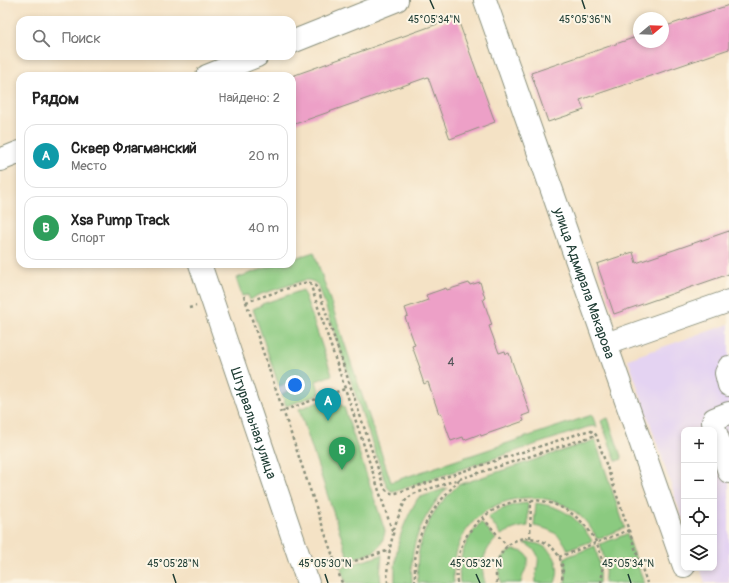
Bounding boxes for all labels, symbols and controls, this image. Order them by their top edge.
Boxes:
north arrow [633,12,669,48]
text: 45°05'34"N [408,14,460,26]
text: 45°05'36"N [559,14,611,26]
search box [16,16,296,60]
icon: search [30,27,52,49]
text: Поиск [62,29,101,48]
text: Рядом [32,88,79,109]
text: Найдено: 2 [218,90,280,106]
text: Сквер Флагманский [71,139,197,158]
text: A [42,148,50,164]
text: 20 m [248,148,279,164]
text: Место [71,158,107,174]
street label: улица Адмирала Макарова [550,204,619,361]
text: Xsa Pump Track [71,211,170,230]
text: B [42,220,50,236]
text: 40 m [248,220,279,236]
text: Спорт [71,230,105,246]
house number: 4 [448,355,455,370]
street label: Штурвальная улица [227,365,281,481]
your location [285,375,305,395]
pin: A [315,388,341,421]
map controls [681,427,717,571]
button: + [681,427,717,463]
pin: B [329,437,355,470]
button: − [681,463,717,499]
button: locate [681,499,717,535]
button: layers [681,535,717,571]
text: 45°05'28"N [147,558,199,570]
text: 45°05'30"N [298,558,352,570]
text: 45°05'32"N [450,558,502,570]
text: 45°05'34"N [602,558,654,570]

